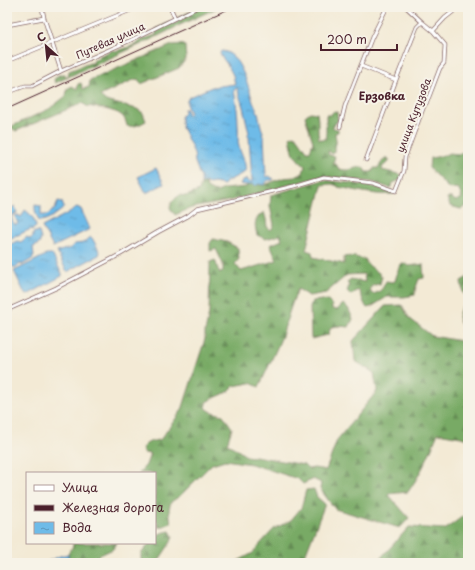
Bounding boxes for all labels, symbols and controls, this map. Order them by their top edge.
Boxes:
street label: Путевая улица [73,18,148,63]
north arrow [26,26,66,66]
scale bar [321,26,397,52]
text: С [34,27,49,46]
text: 200 m [327,30,367,48]
street label: улица Кутузова [392,75,435,155]
district label: Ерзовка [359,87,406,104]
legend [26,472,156,544]
text: Улица [62,478,98,496]
text: Железная дорога [62,498,165,516]
text: Вода [62,518,92,536]

